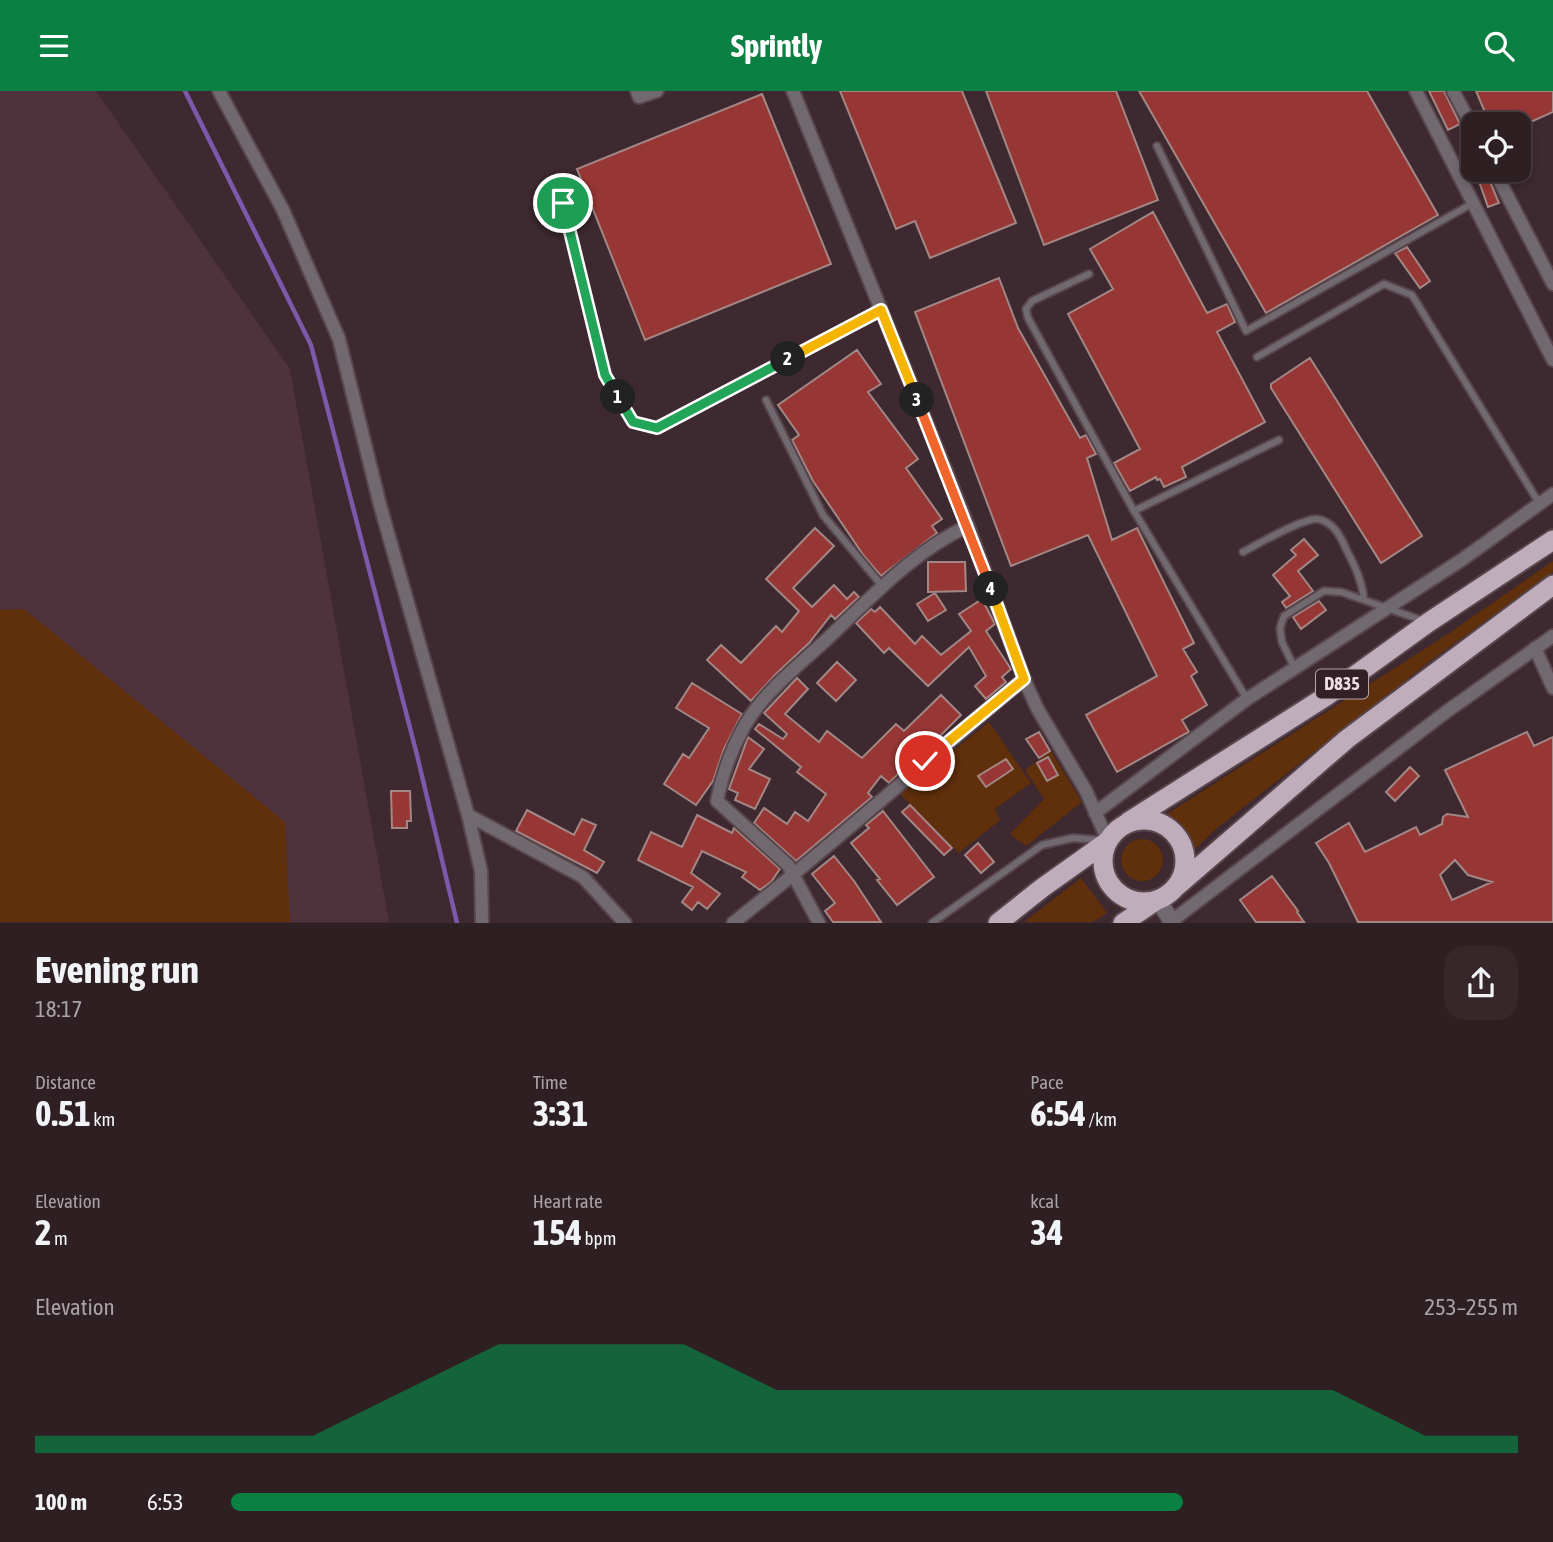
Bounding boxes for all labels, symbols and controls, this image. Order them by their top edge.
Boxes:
icon: menu [35,27,73,65]
text: Sprintly [731,27,822,64]
icon: search [1480,27,1518,65]
map controls [1461,112,1531,182]
button: locate [1461,112,1531,182]
pin [533,173,593,233]
icon: arrive [544,184,582,222]
pin: 2 [770,341,806,377]
text: 2 [783,347,792,369]
pin: 1 [600,379,636,415]
pin: 3 [900,383,934,417]
text: 1 [613,385,622,407]
text: 3 [912,388,921,410]
pin: 4 [974,571,1009,607]
text: 4 [986,577,995,599]
road number: D835 [1316,669,1368,699]
pin [895,731,955,791]
icon: check [906,742,944,780]
button: share [1444,946,1518,1020]
text: Evening run [35,948,199,991]
text: 18:17 [35,996,82,1022]
text: Distance [35,1071,96,1093]
text: Time [533,1071,567,1093]
text: Pace [1030,1071,1064,1093]
text: 0.51 [35,1093,91,1133]
text: 3:31 [533,1093,588,1133]
text: 6:54 [1030,1093,1086,1133]
text: km [91,1108,115,1130]
text: /km [1086,1108,1117,1130]
text: Elevation [35,1190,101,1212]
text: Heart rate [533,1190,603,1212]
text: kcal [1030,1190,1059,1212]
text: 2 [35,1212,51,1252]
text: 154 [533,1212,582,1252]
text: 34 [1030,1212,1063,1252]
text: m [51,1227,68,1249]
text: bpm [582,1227,616,1249]
text: Elevation [35,1294,115,1320]
text: 253–255 m [1424,1294,1518,1320]
text: 100 m [35,1489,87,1515]
text: 6:53 [147,1489,184,1515]

